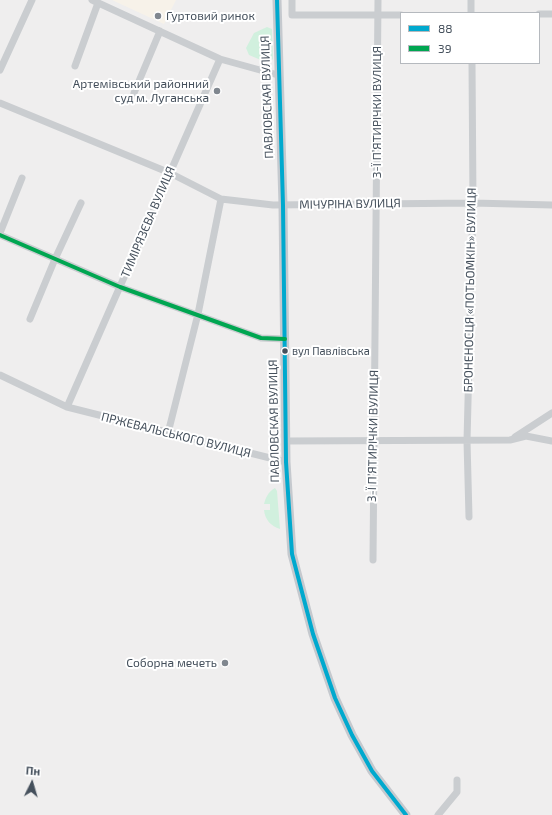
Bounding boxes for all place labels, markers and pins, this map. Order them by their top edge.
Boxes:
place label: Гуртовий ринок [166,9,255,23]
marker: Гуртовий ринок [153,11,163,21]
place label: Артемівський районний суд м. Луганська [73,77,209,105]
marker: Артемівський районний суд м. Луганська [212,86,222,96]
place label: вул Павлівська [292,344,370,358]
marker: вул Павлівська [280,346,290,356]
place label: Соборна мечеть [126,656,217,670]
marker: Соборна мечеть [220,658,230,668]

